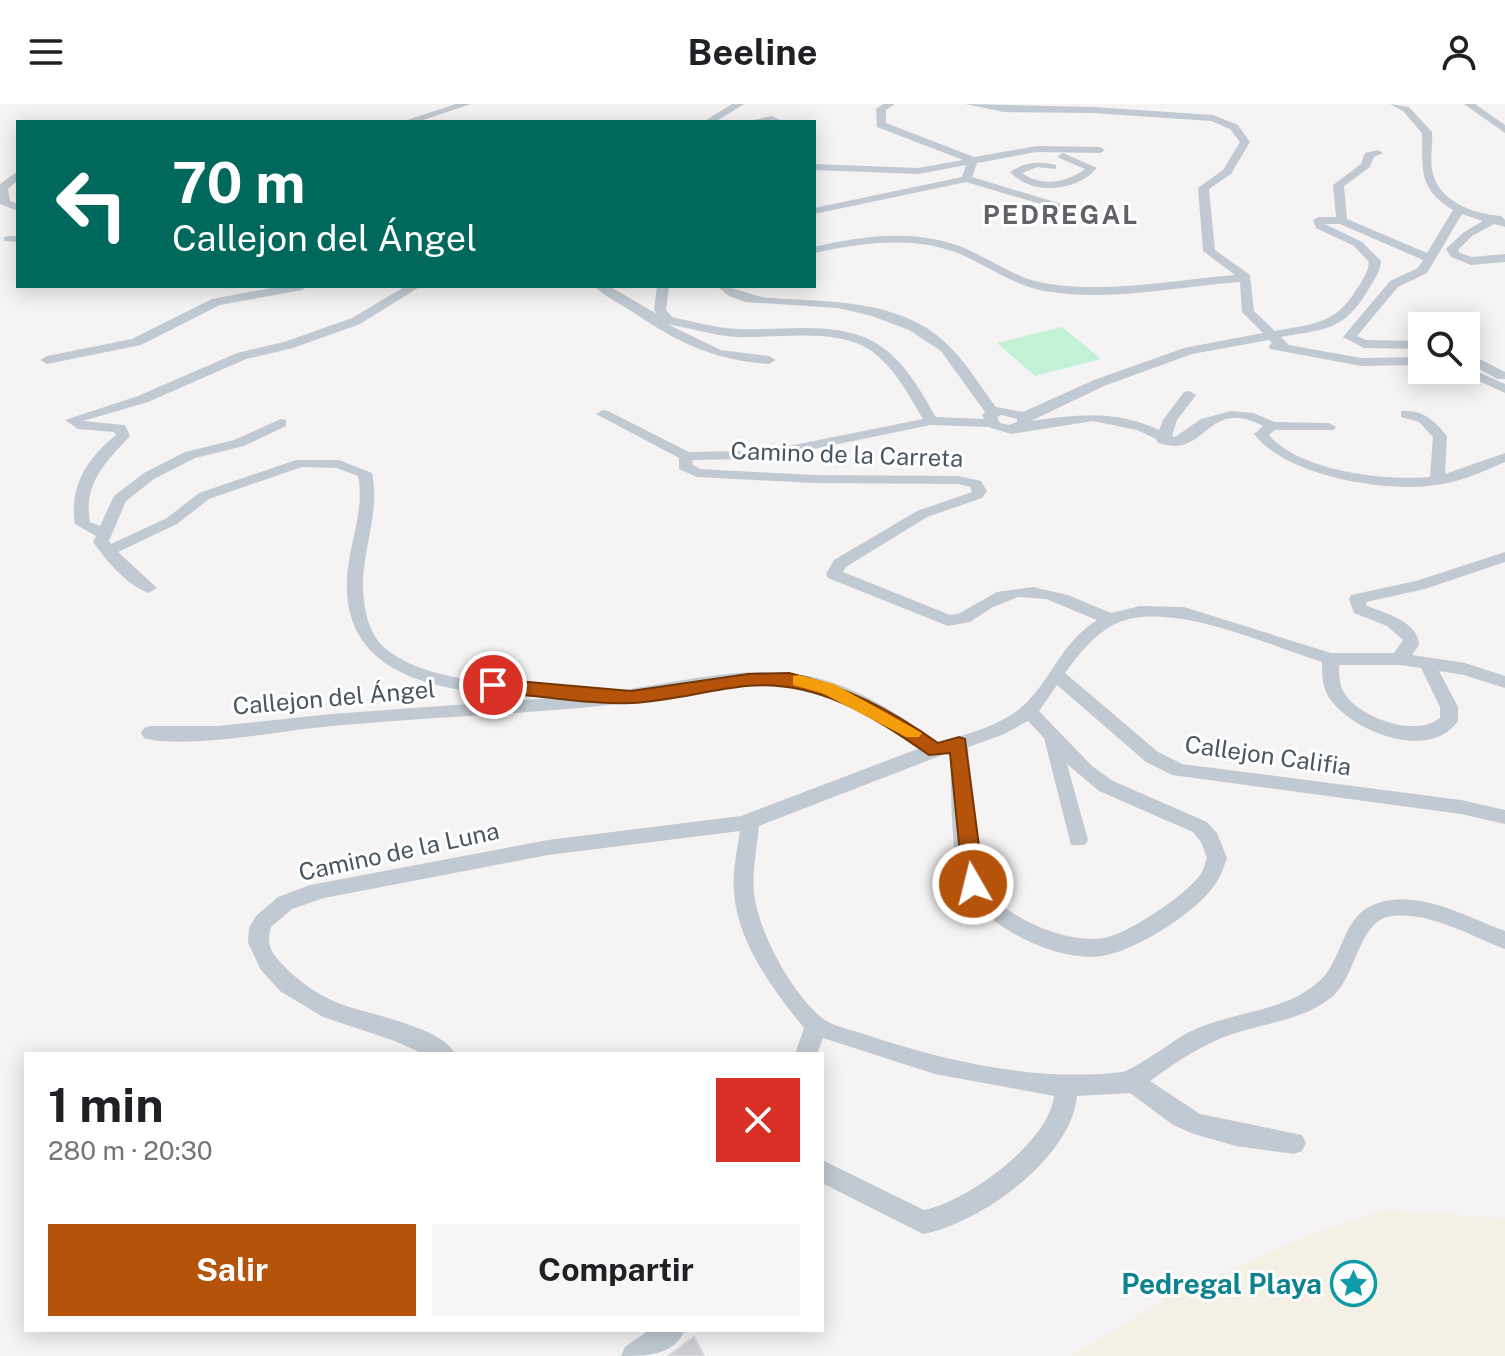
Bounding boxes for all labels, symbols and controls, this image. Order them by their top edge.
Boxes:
icon: menu [24,30,68,74]
icon: person [1437,30,1481,74]
text: Beeline [688,31,817,73]
text: 70 m [172,150,305,216]
icon: left [40,152,144,256]
district label: PEDREGAL [983,199,1139,230]
text: Callejon del Ángel [172,217,477,259]
map controls [1408,312,1480,384]
button: search [1408,312,1480,384]
street label: Camino de la Carreta [730,436,964,472]
pin [459,651,527,719]
icon: arrive [471,663,515,707]
street label: Callejon del Ángel [231,674,436,720]
street label: Callejon Califia [1183,729,1353,781]
street label: Camino de la Luna [296,816,502,886]
position arrow [931,842,1015,926]
text: 1 min [48,1076,164,1133]
button: close [716,1078,800,1162]
text: 280 m · 20:30 [48,1135,213,1166]
button: Salir [48,1224,416,1316]
button: Compartir [432,1224,800,1316]
place icon: Pedregal Playa [1329,1260,1377,1308]
place label: Pedregal Playa [1121,1267,1322,1300]

